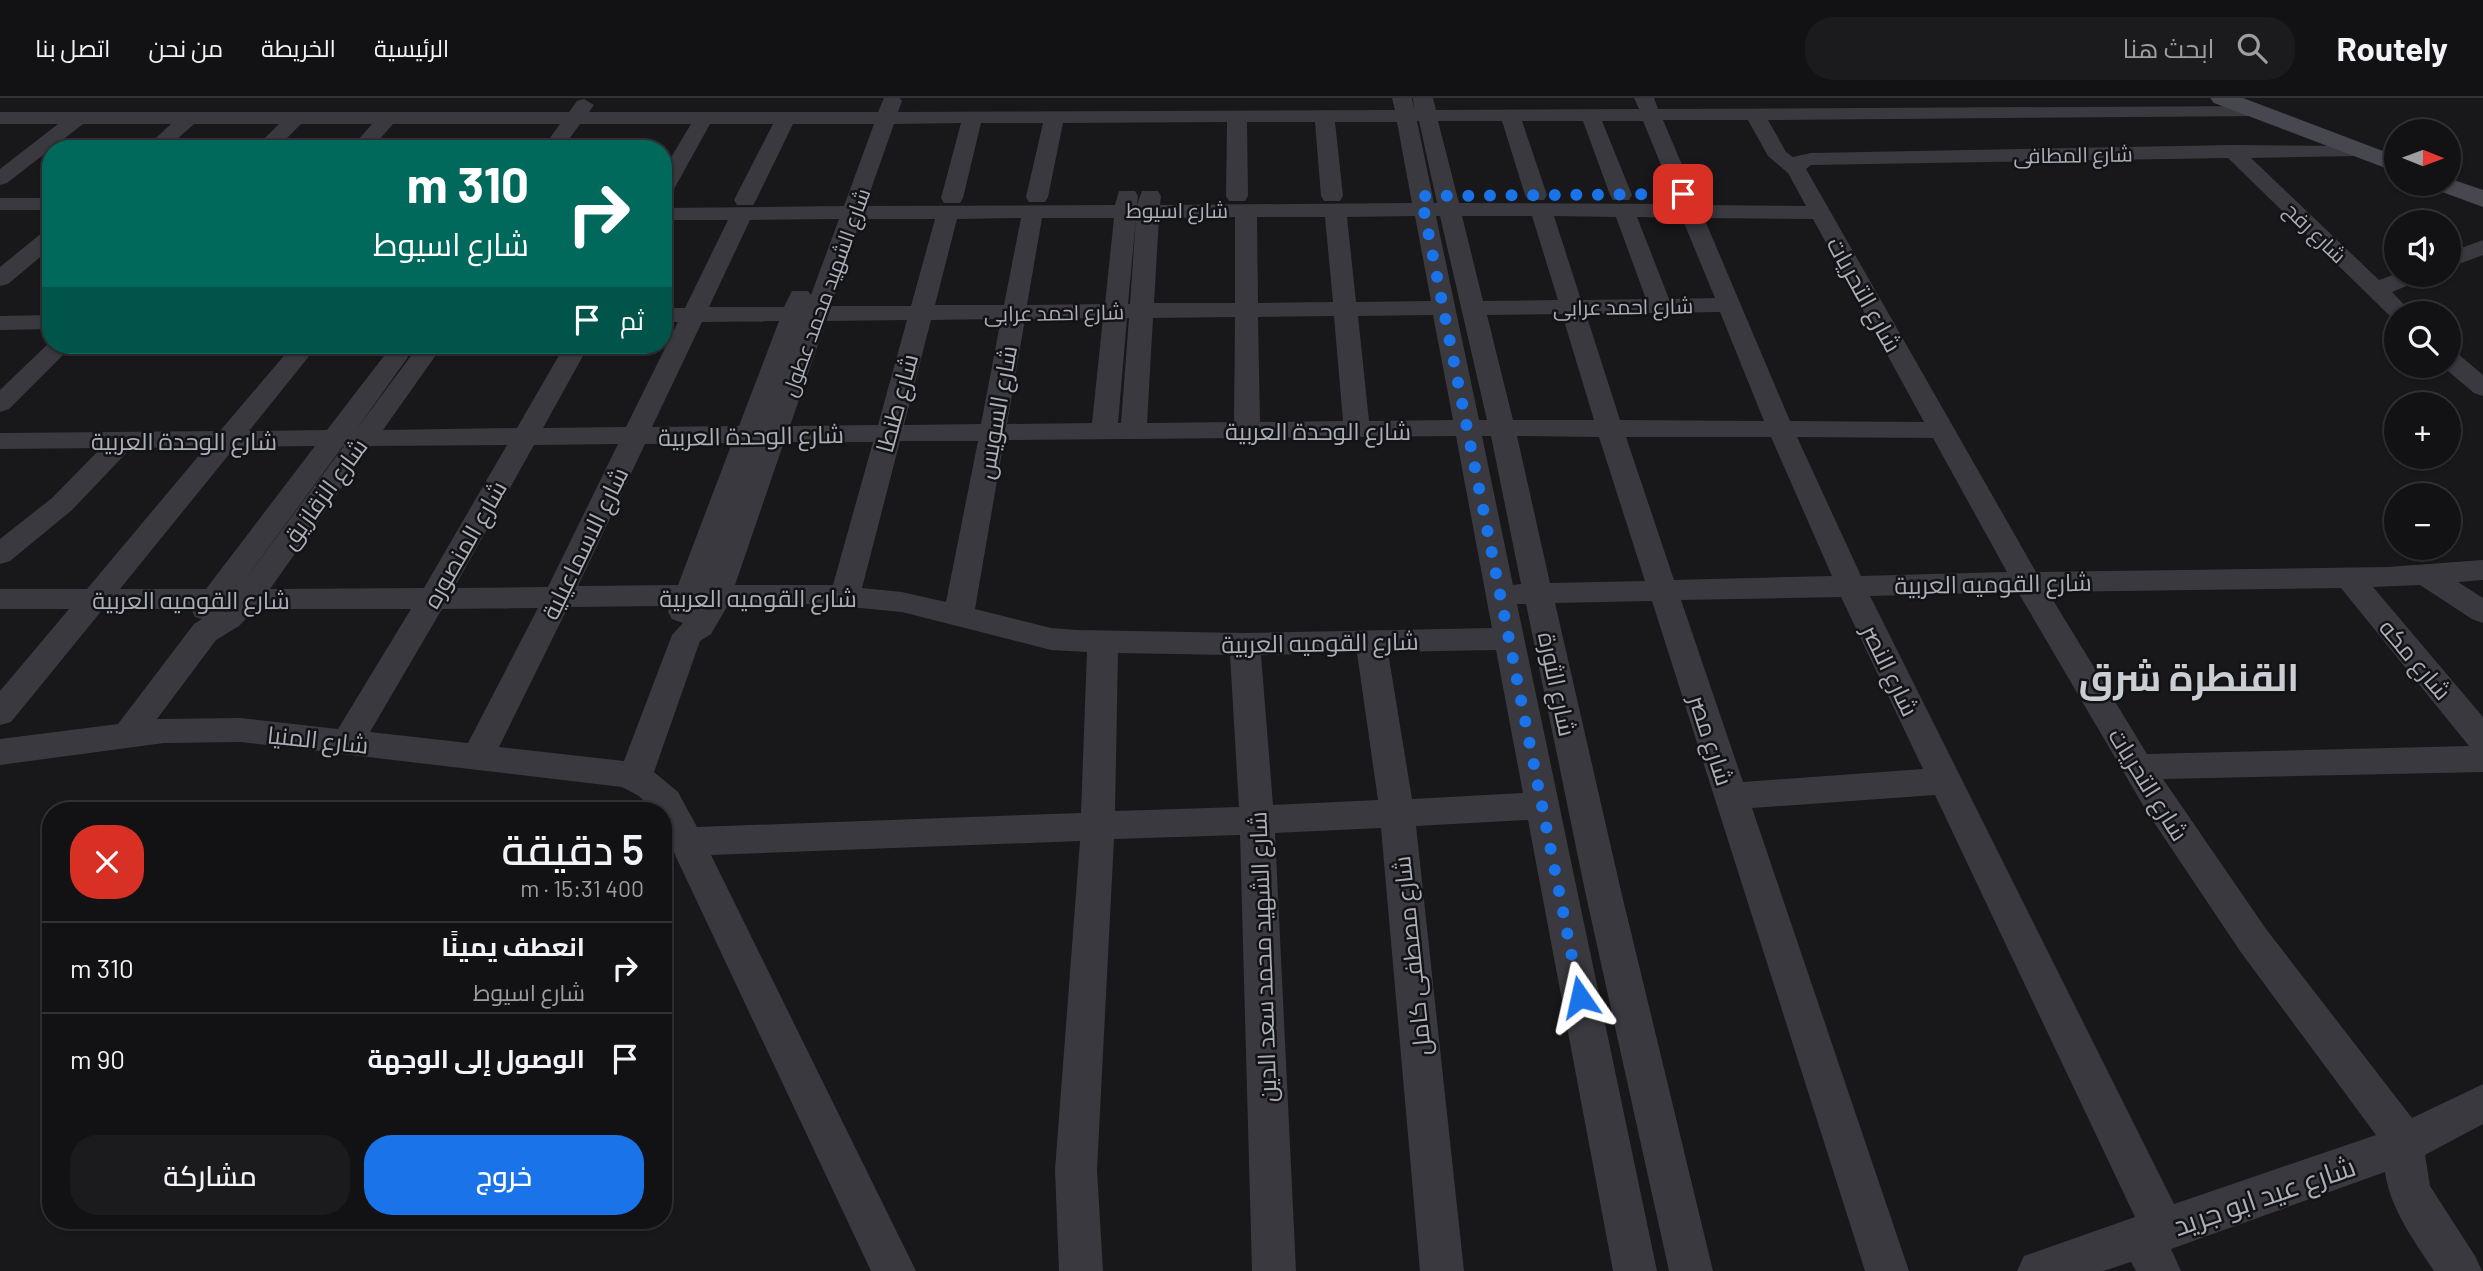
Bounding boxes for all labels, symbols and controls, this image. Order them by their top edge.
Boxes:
search box [1805,17,2295,80]
text: Routely [2337,28,2448,68]
icon: search [2233,29,2271,67]
text: ابحث هنا [2123,32,2215,63]
text: اتصل بنا [35,33,110,62]
text: من نحن [148,33,223,62]
text: الخريطة [261,33,336,62]
text: الرئيسية [374,33,449,62]
north arrow [2384,119,2460,196]
map controls [2384,119,2461,560]
street label: شارع المطافى [2013,140,2133,171]
text: 310 m [407,154,529,213]
pin [1653,164,1713,224]
icon: right [553,168,644,259]
icon: arrive [1664,175,1702,213]
street label: شارع الشهيد محمد عطول [776,184,877,401]
street label: شارع رفح [2278,196,2352,270]
street label: شارع اسيوط [1126,197,1228,225]
button: sound [2384,210,2461,287]
text: شارع اسيوط [373,224,529,262]
street label: شارع التحريات [1819,231,1909,358]
street label: شارع احمد عرابى [1553,292,1693,323]
street label: شارع احمد عرابى [984,298,1124,329]
icon: arrive [568,301,606,339]
button: search [2384,301,2461,378]
text: ثم [620,304,644,335]
street label: شارع السويس [970,343,1025,482]
street label: شارع طنطا [869,350,926,456]
button: + [2384,392,2461,469]
street label: شارع الوحدة العربية [1225,416,1411,448]
street label: شارع الوحدة العربية [658,419,844,454]
street label: شارع الوحدة العربية [91,426,277,458]
street label: شارع الزقازيق [273,432,375,556]
street label: شارع الاسماعيلية [535,462,636,625]
street label: شارع المنصوره [416,475,515,614]
button: − [2384,483,2461,560]
street label: شارع القوميه العربية [1894,567,2092,602]
street label: شارع القوميه العربية [659,583,857,615]
street label: شارع القوميه العربية [92,585,290,617]
street label: شارع مكه [2372,613,2458,707]
street label: شارع النصر [1853,618,1926,722]
street label: شارع القوميه العربية [1221,626,1419,661]
street label: شارع الثورة [1530,629,1583,739]
district label: القنطرة شرق [2079,653,2299,701]
street label: شارع مصر [1680,689,1740,790]
street label: شارع المنيا [266,719,370,762]
street label: شارع التحريات [2100,722,2195,847]
street label: شارع الشهيد محمد سعد الدين [1242,811,1285,1103]
text: 5 دقيقة [501,823,644,873]
button: close [70,825,144,899]
street label: شارع مصطفى كامل [1386,854,1439,1057]
text: 400 m · 15:31 [520,874,644,902]
text: انعطف يمينًا [441,930,585,961]
icon: right [606,949,644,987]
text: 310 m [70,952,134,983]
position arrow [1543,960,1617,1034]
text: شارع اسيوط [473,978,585,1006]
icon: arrive [606,1040,644,1078]
text: الوصول إلى الوجهة [367,1042,585,1073]
text: 90 m [70,1043,125,1074]
button: مشاركة [70,1135,350,1215]
button: خروج [364,1135,644,1215]
street label: شارع عيد ابو جريد [2168,1148,2361,1245]

